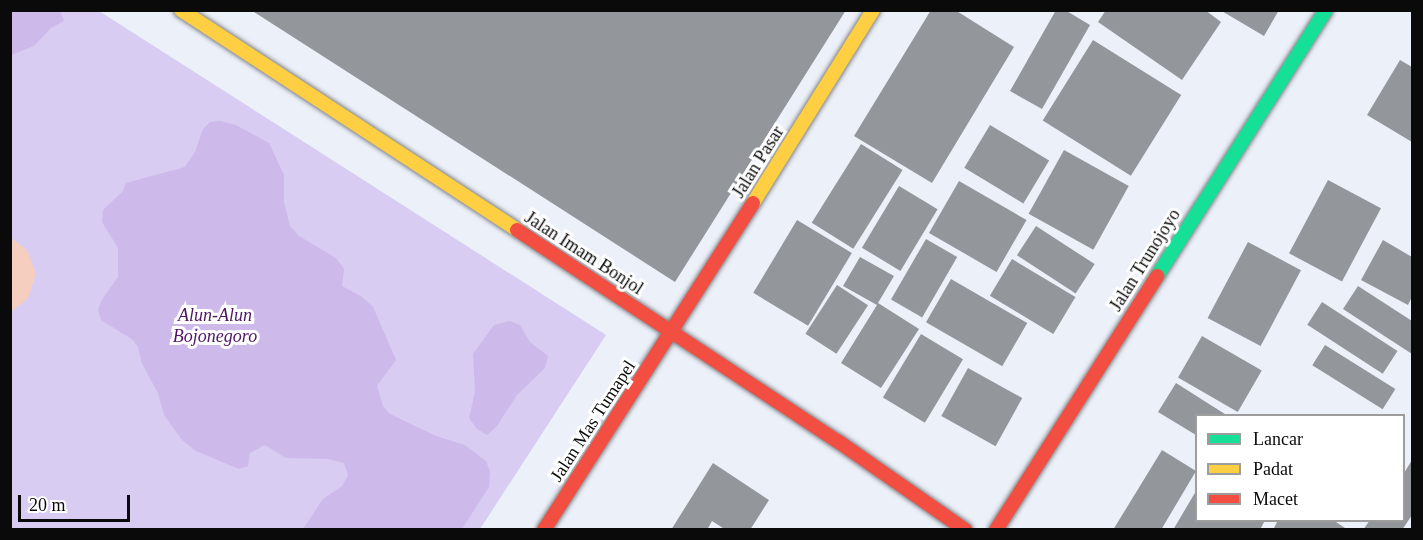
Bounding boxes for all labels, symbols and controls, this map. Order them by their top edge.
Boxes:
street label: Jalan Pasar [728,122,788,202]
street label: Jalan Trunojoyo [1105,205,1185,315]
street label: Jalan Imam Bonjol [521,207,647,299]
park label: Alun-Alun Bojonegoro [173,305,257,348]
street label: Jalan Mas Tumapel [546,356,640,486]
legend [1195,414,1405,522]
text: Lancar [1253,429,1303,449]
text: Padat [1253,459,1293,479]
scale bar [21,483,134,521]
text: Macet [1253,489,1298,509]
text: 20 m [29,495,66,515]

